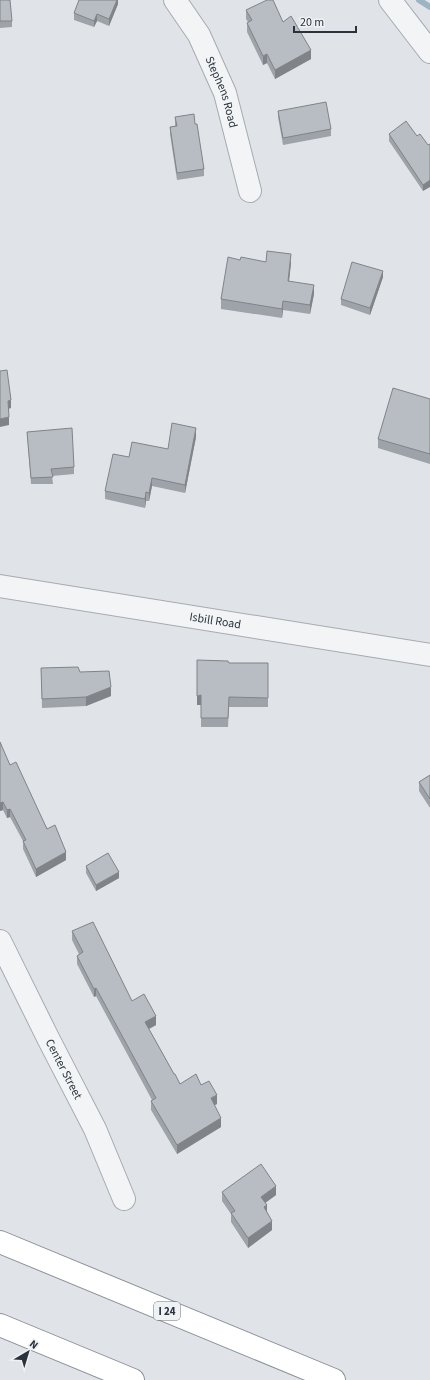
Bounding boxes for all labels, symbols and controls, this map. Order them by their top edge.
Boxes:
scale bar [294,8,356,34]
text: 20 m [300,14,324,31]
street label: Stephens Road [201,54,242,129]
street label: Isbill Road [188,608,242,633]
street label: Center Street [41,1036,87,1102]
road number: I 24 [154,1302,180,1320]
north arrow [8,1332,48,1372]
text: N [26,1336,41,1353]

